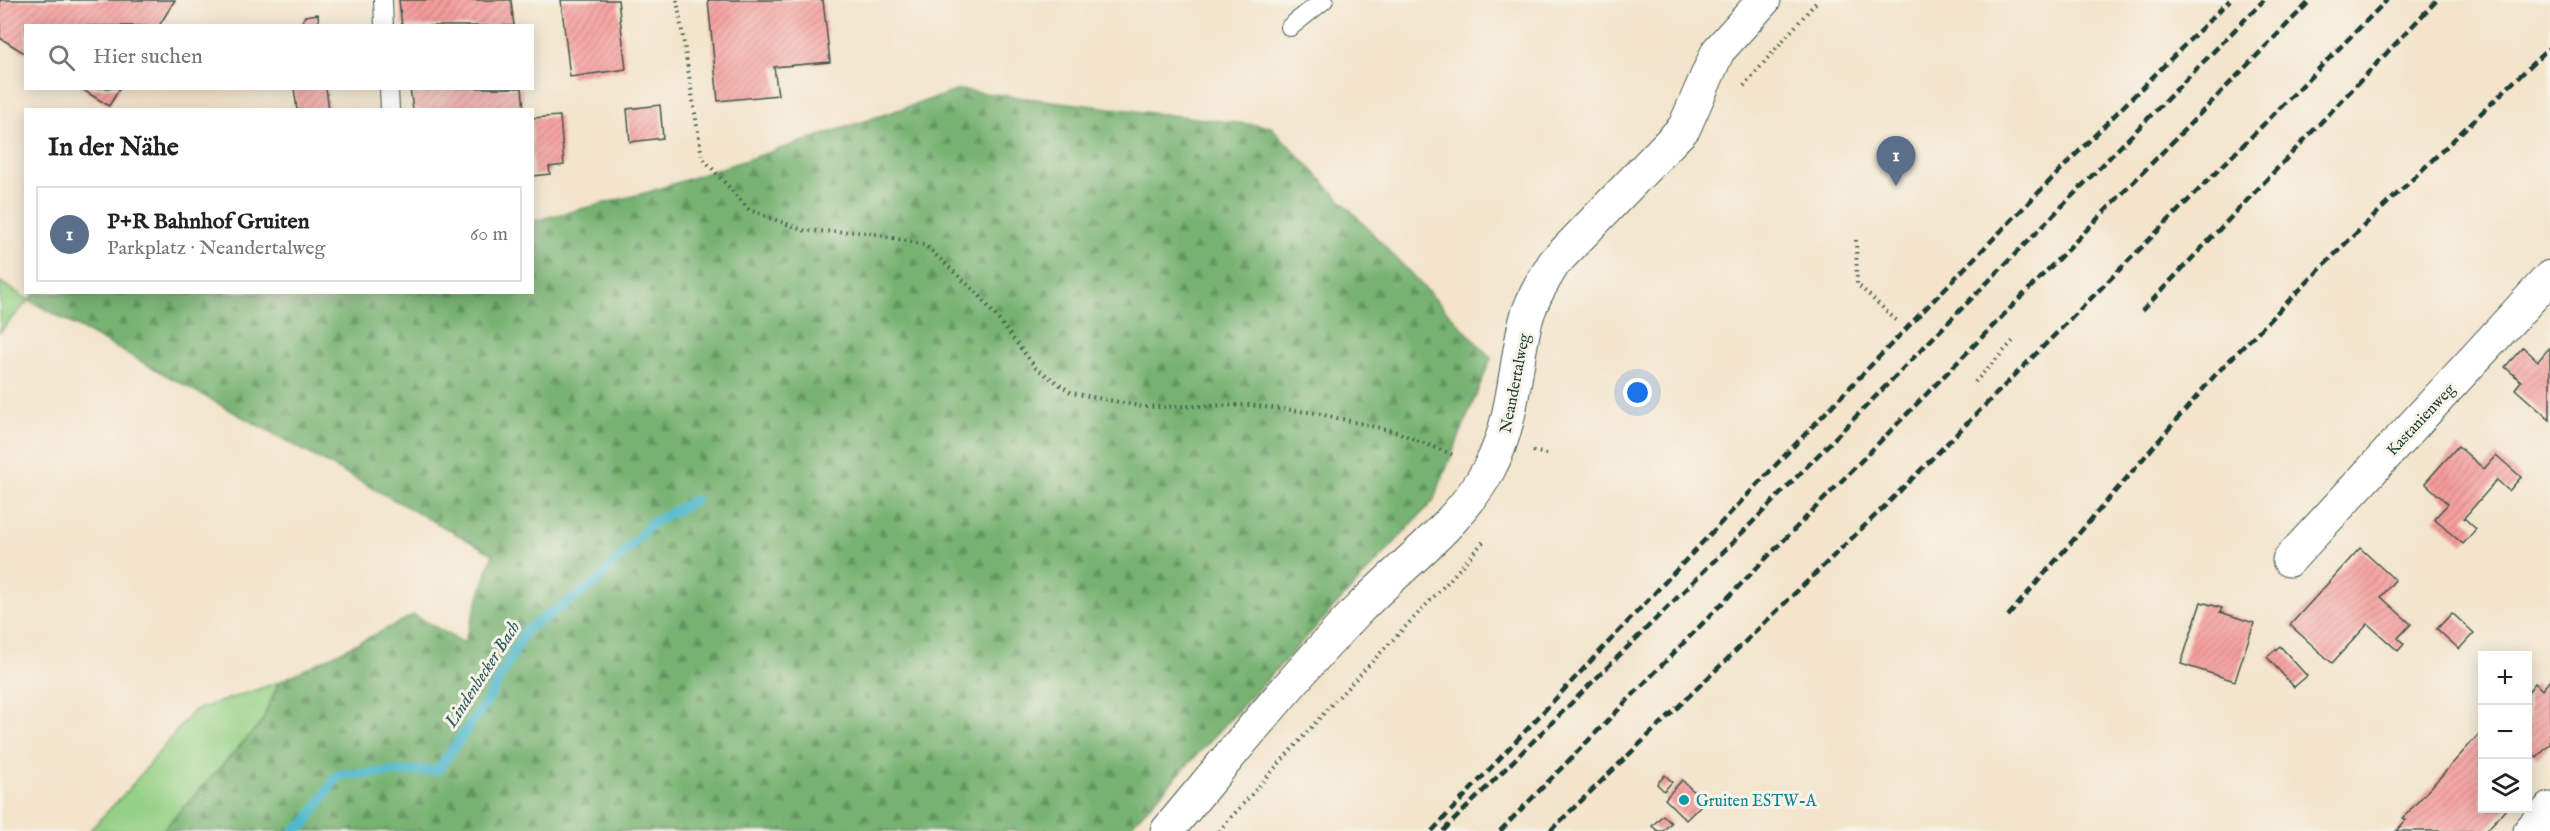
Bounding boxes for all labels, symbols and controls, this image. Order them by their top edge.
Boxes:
search box [24,24,534,90]
icon: search [45,41,78,74]
text: Hier suchen [93,43,203,71]
text: In der Nähe [48,131,179,164]
pin: 1 [1876,136,1916,186]
text: P+R Bahnhof Gruiten [107,208,309,236]
text: 1 [66,222,73,247]
text: 60 m [470,222,508,247]
text: Parkplatz · Neandertalweg [107,236,325,261]
street label: Neandertalweg [1497,332,1535,435]
your location [1623,378,1652,407]
street label: Kastanienweg [2383,380,2460,461]
water label: Lindenbecker Bach [440,617,526,733]
map controls [2478,651,2532,813]
button: + [2478,651,2532,705]
button: − [2478,705,2532,759]
button: layers [2478,759,2532,813]
place label: Gruiten ESTW-A [1696,792,1818,812]
marker: Gruiten ESTW-A [1677,793,1691,807]

